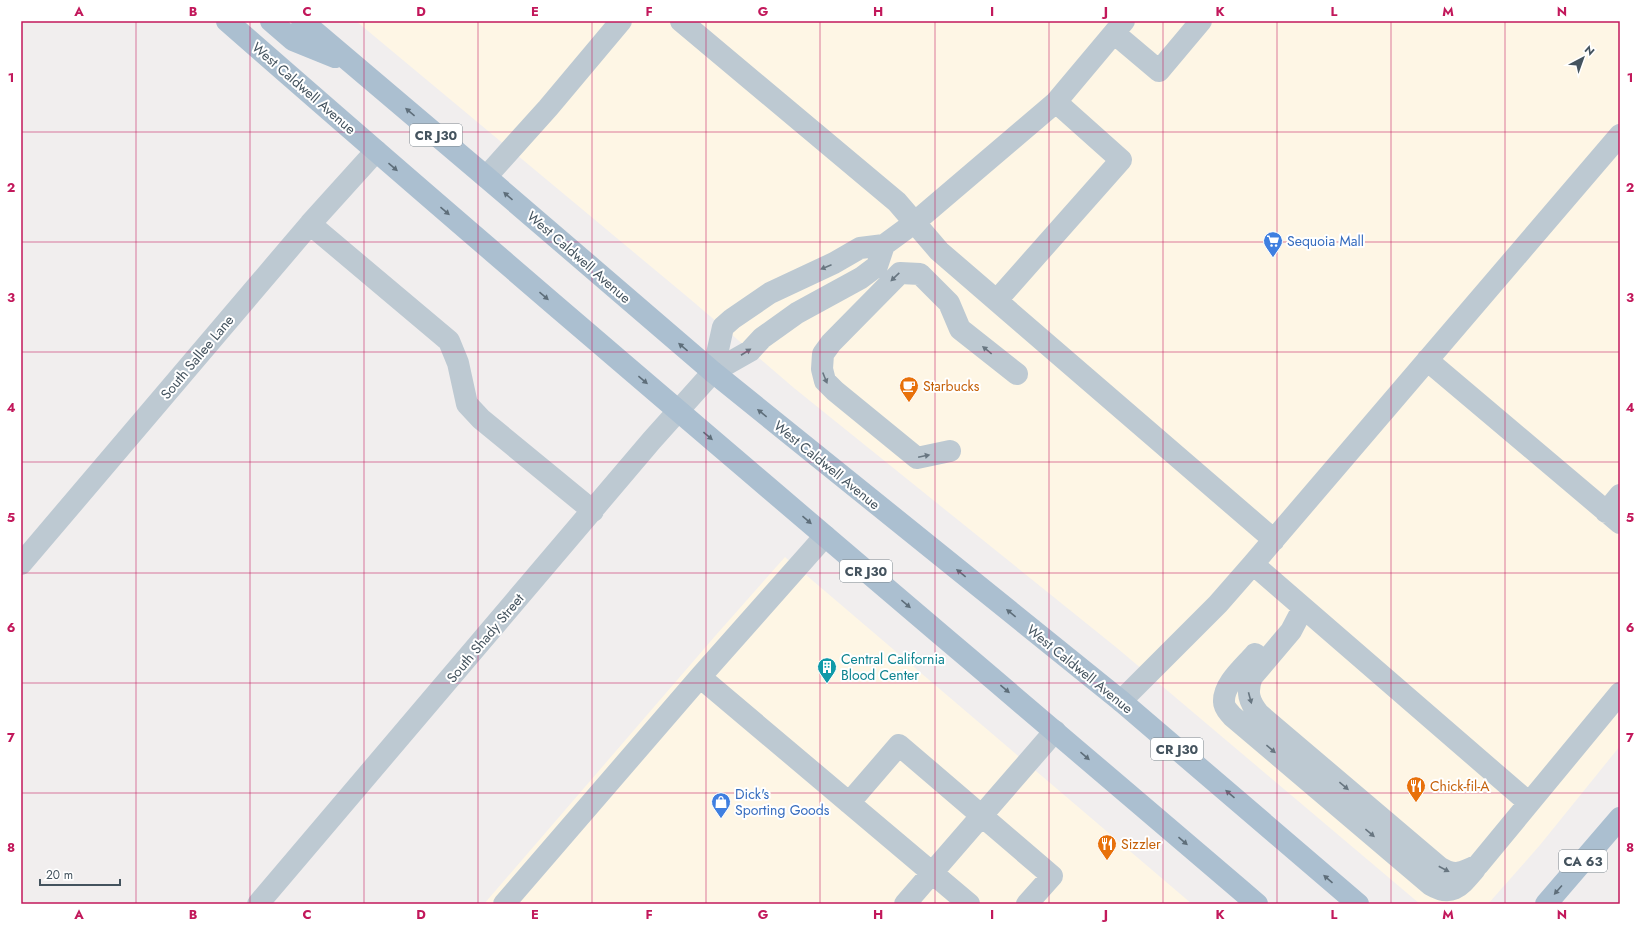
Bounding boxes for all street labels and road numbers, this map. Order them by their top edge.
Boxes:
street label: West Caldwell Avenue [248,37,360,139]
road number: CR J30 [410,124,462,146]
street label: West Caldwell Avenue [523,206,635,308]
street label: South Sallee Lane [156,310,238,404]
street label: West Caldwell Avenue [770,416,884,514]
road number: CR J30 [840,560,892,582]
street label: South Shady Street [442,589,529,687]
street label: West Caldwell Avenue [1023,620,1137,718]
road number: CR J30 [1151,738,1203,760]
road number: CA 63 [1559,850,1607,872]

